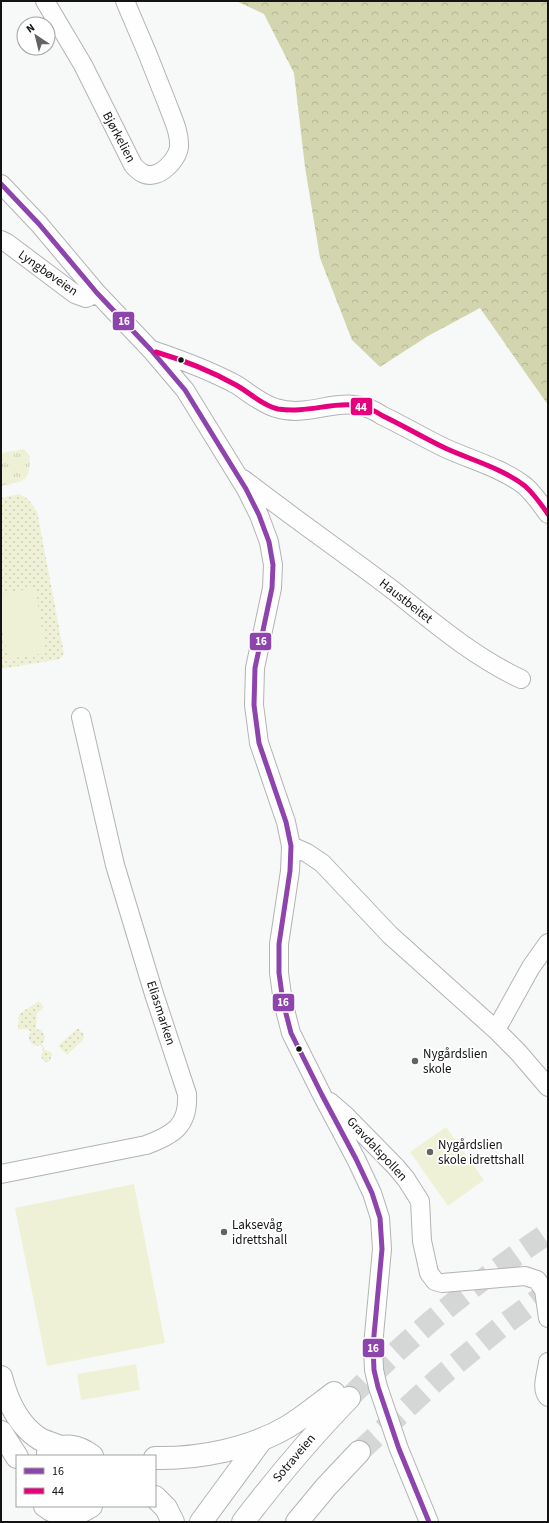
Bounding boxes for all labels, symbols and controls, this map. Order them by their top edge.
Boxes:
north arrow [16,16,56,56]
text: N [23,20,38,36]
street label: Bjørkelien [98,108,140,166]
street label: Lyngbøveien [15,246,81,300]
line badge: 16 [112,311,135,331]
text: 16 [118,314,130,329]
unlabelled marker [176,355,186,365]
line badge: 44 [350,397,373,416]
text: 44 [355,400,367,415]
street label: Haustbeitet [375,574,437,628]
line badge: 16 [249,632,272,651]
text: 16 [255,634,267,649]
street label: Eliasmarken [142,978,180,1048]
line badge: 16 [272,993,295,1012]
text: 16 [277,995,289,1010]
unlabelled marker [294,1044,304,1054]
place label: Nygårdslien skole [423,1045,488,1078]
marker: Nygårdslien skole [410,1056,420,1066]
street label: Gravdalspollen [343,1113,411,1185]
place label: Nygårdslien skole idrettshall [438,1136,524,1169]
marker: Nygårdslien skole idrettshall [425,1147,435,1157]
place label: Laksevåg idrettshall [232,1216,287,1249]
marker: Laksevåg idrettshall [219,1227,229,1237]
line badge: 16 [362,1338,385,1358]
text: 16 [367,1341,379,1356]
street label: Sotraveien [268,1430,320,1486]
legend [16,1455,156,1507]
text: 16 [52,1463,64,1480]
text: 44 [52,1483,64,1500]

